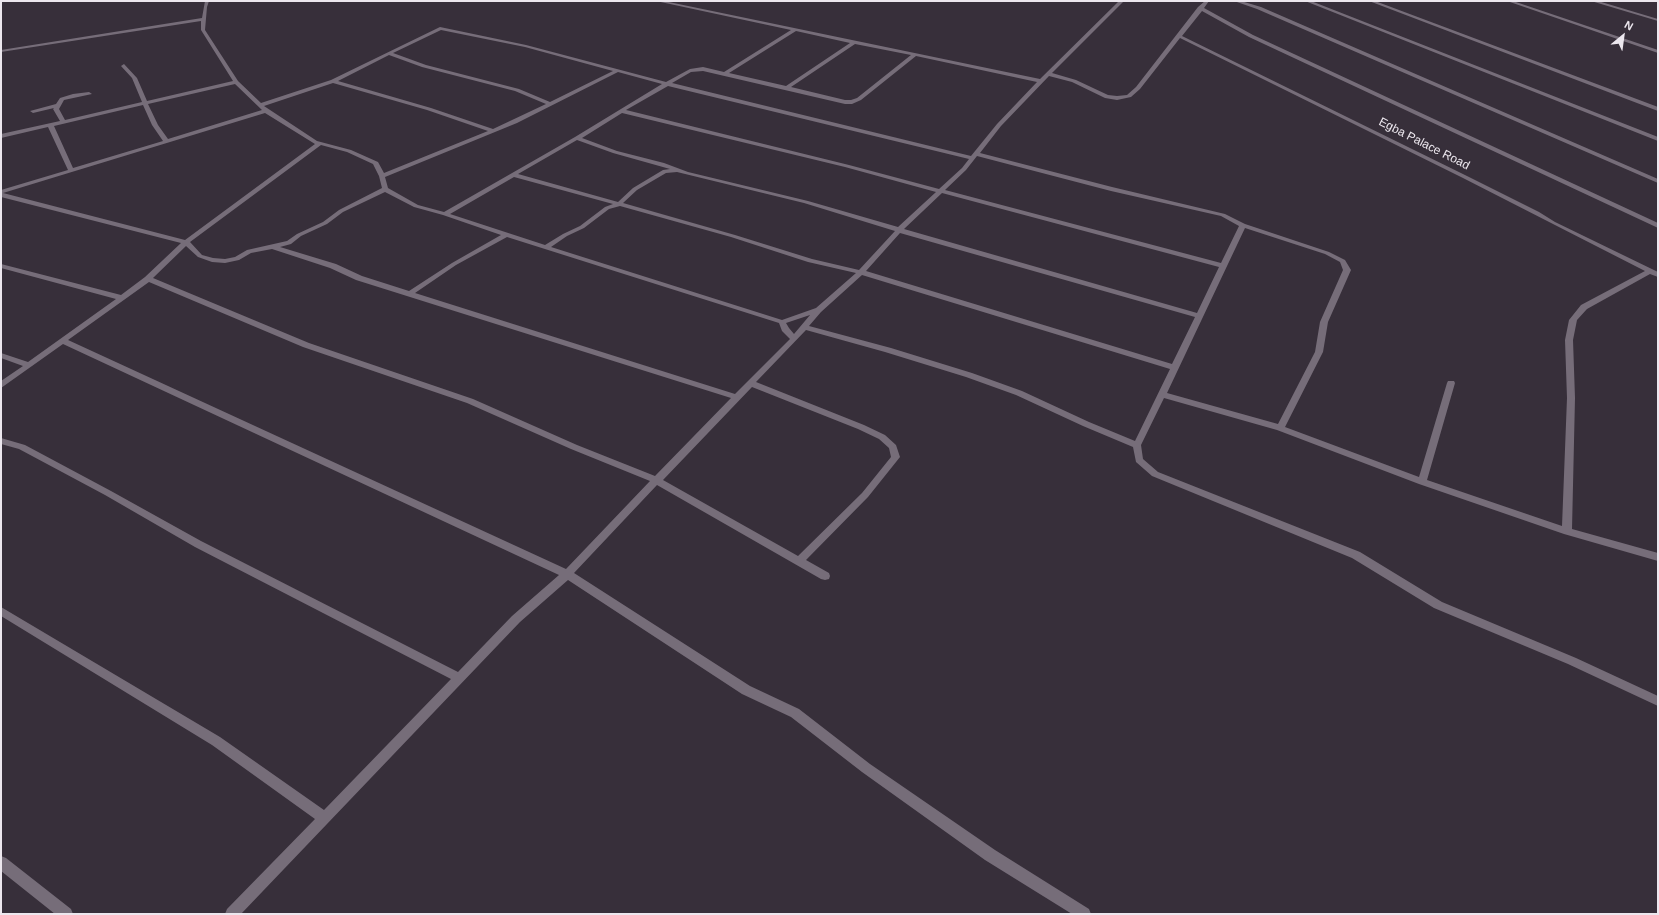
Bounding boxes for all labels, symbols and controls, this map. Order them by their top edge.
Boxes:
north arrow [1603,16,1643,56]
text: N [1622,18,1635,33]
street label: Egba Palace Road [1376,115,1472,173]

